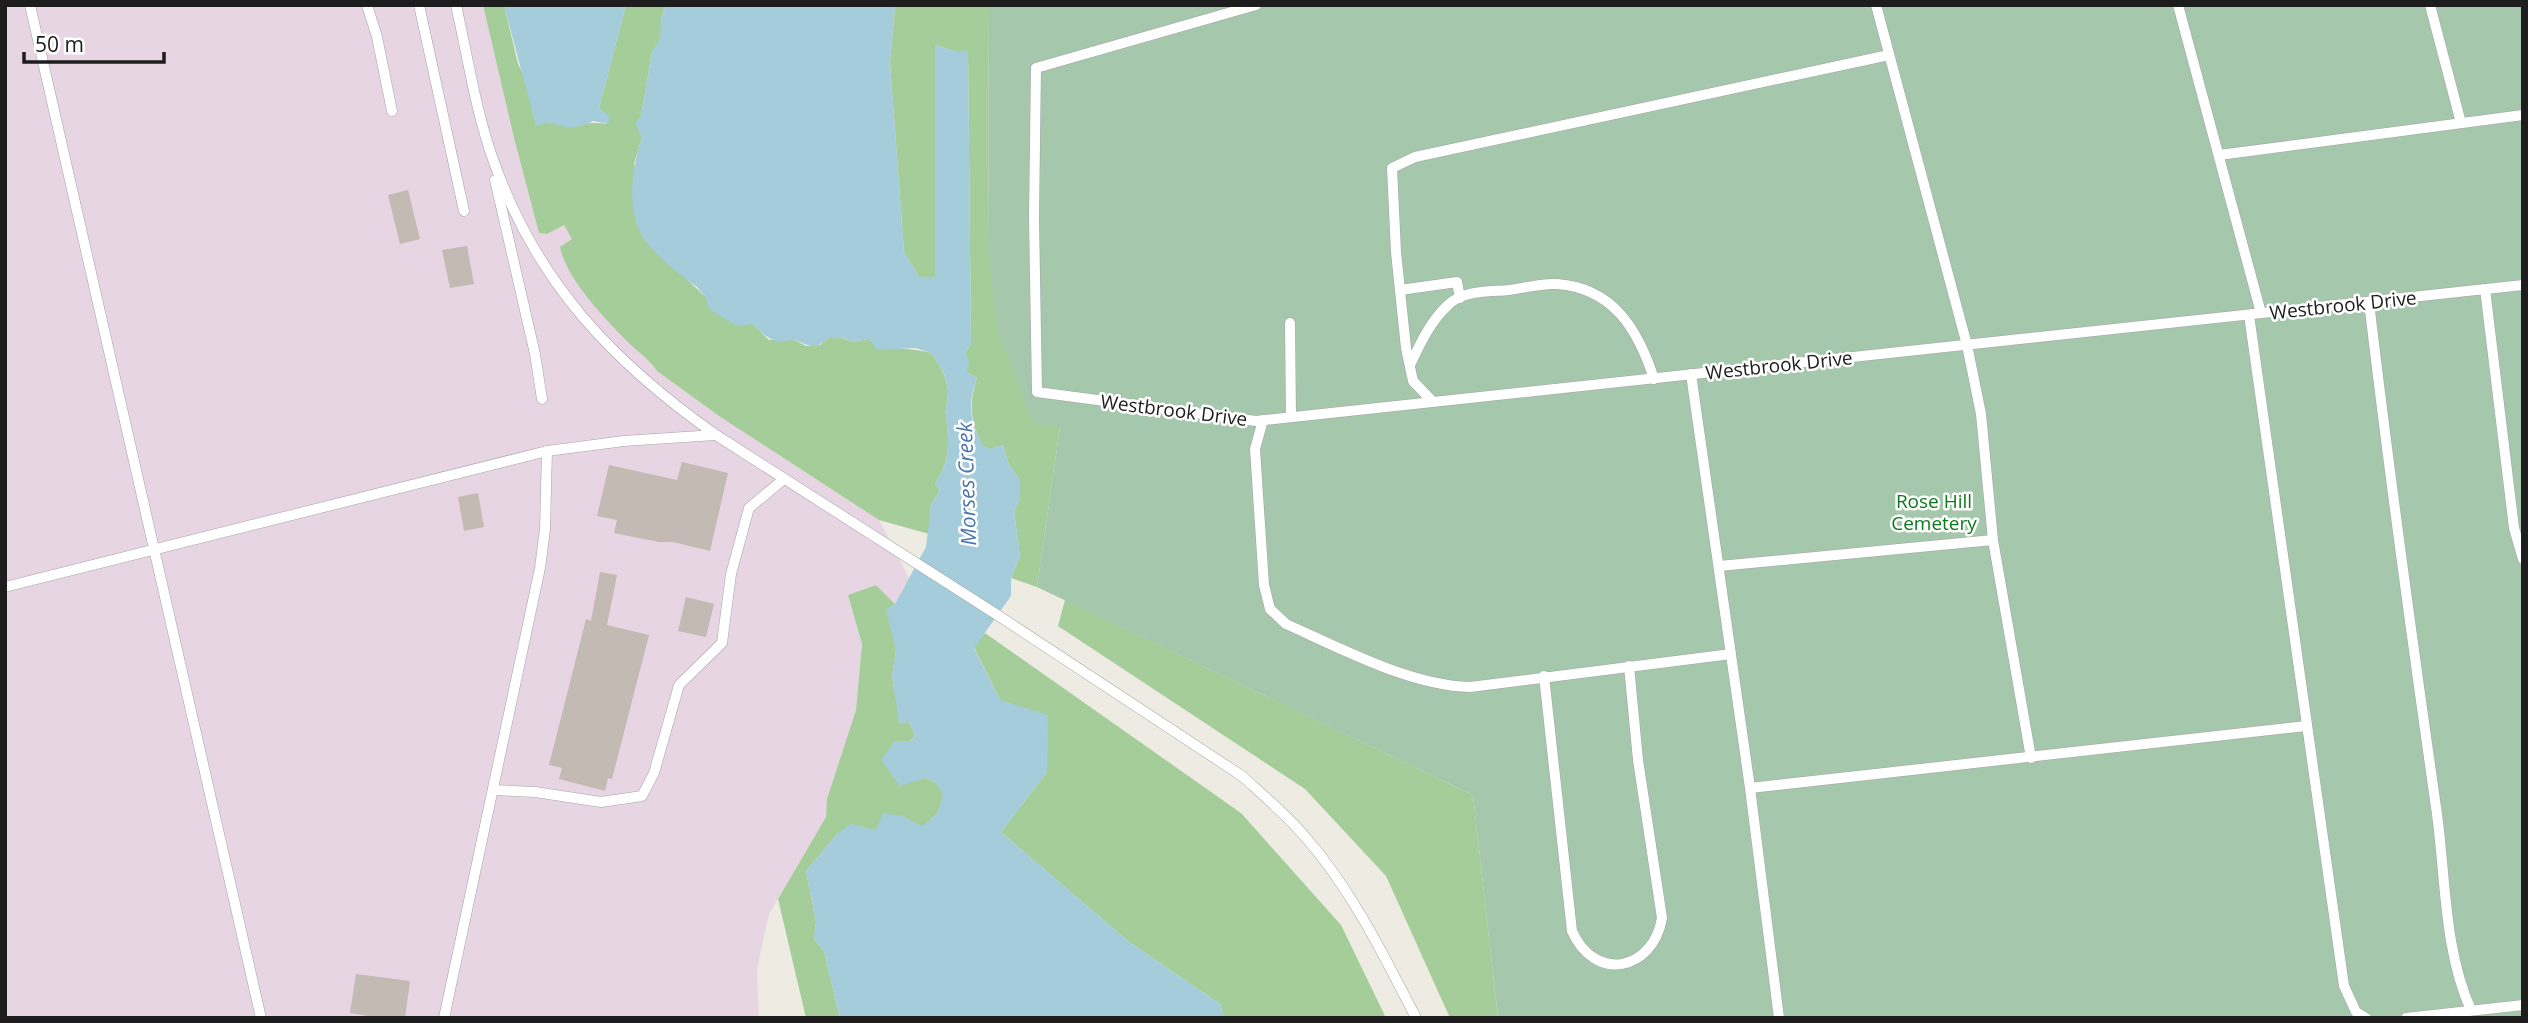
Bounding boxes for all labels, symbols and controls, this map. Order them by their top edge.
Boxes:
scale bar [24,21,164,65]
text: 50 m [35,30,84,58]
street label: Westbrook Drive [2268,284,2418,326]
street label: Westbrook Drive [1704,344,1854,386]
street label: Westbrook Drive [1099,388,1249,432]
water label: Morses Creek [950,421,982,546]
park label: Rose Hill Cemetery [1891,488,1977,536]

